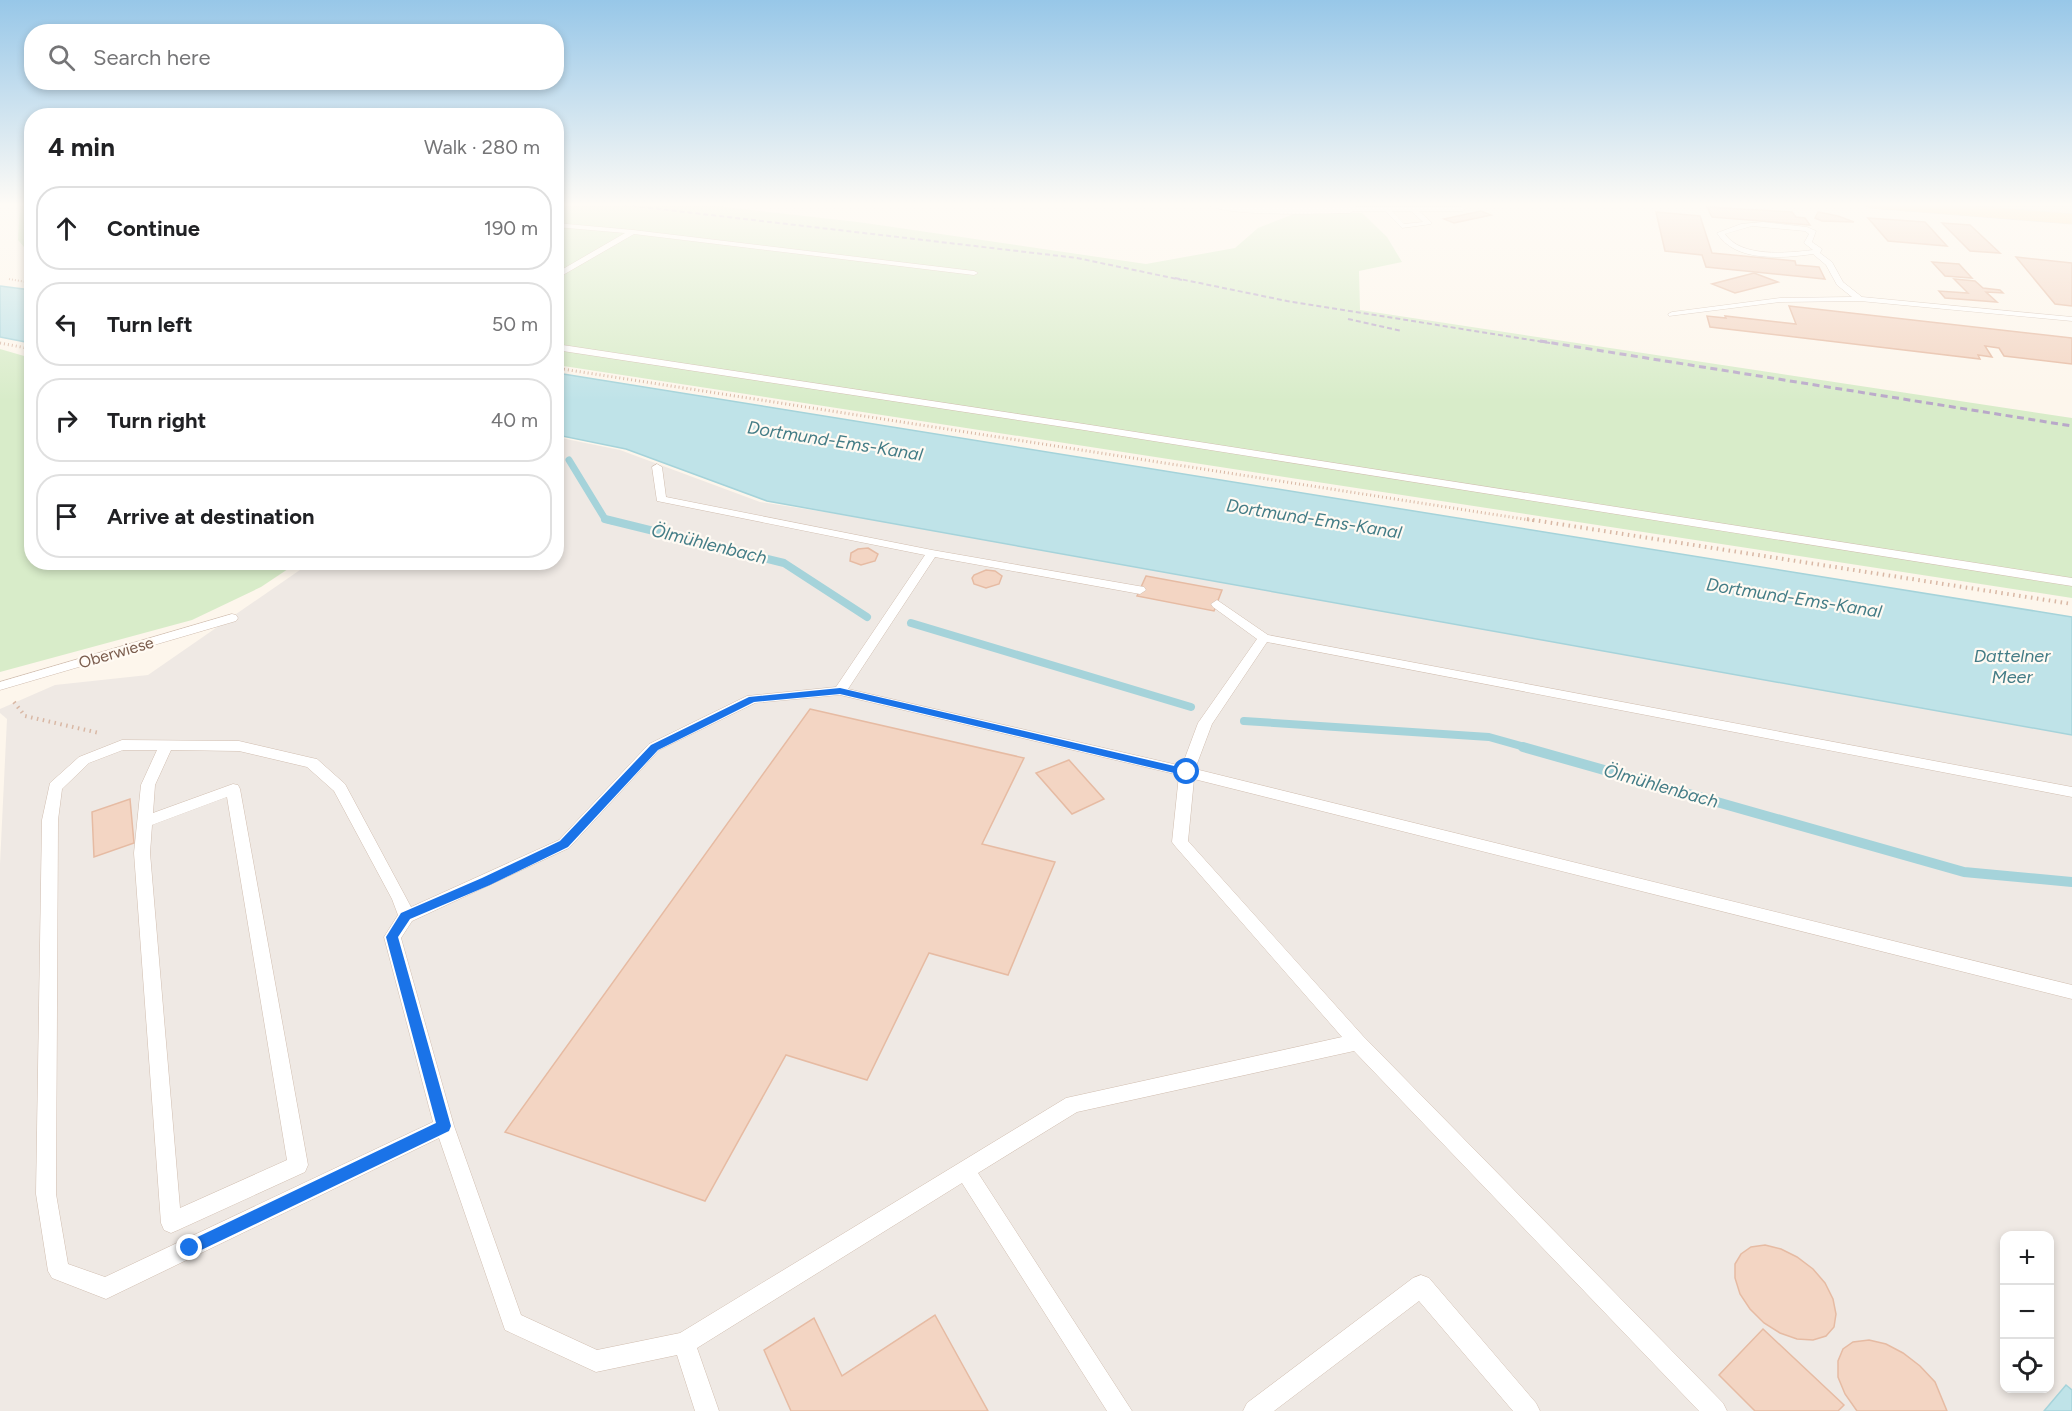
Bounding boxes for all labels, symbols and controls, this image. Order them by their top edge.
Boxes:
search box [24,24,564,90]
icon: search [45,41,78,74]
text: Search here [93,44,211,71]
text: 4 min [48,131,115,163]
text: Walk · 280 m [424,135,540,159]
icon: ahead [50,212,83,245]
text: Continue [107,215,200,242]
text: 190 m [484,216,538,240]
icon: left [50,308,83,341]
text: Turn left [107,311,193,338]
text: 50 m [492,312,538,336]
icon: right [50,404,83,437]
text: Turn right [107,407,206,434]
text: 40 m [491,408,538,432]
water label: Dortmund-Ems-Kanal [746,416,925,466]
water label: Dortmund-Ems-Kanal [1225,494,1404,544]
icon: arrive [50,500,83,533]
text: Arrive at destination [107,503,315,530]
water label: Ölmühlenbach [649,519,769,569]
water label: Dortmund-Ems-Kanal [1705,573,1884,623]
street label: Oberwiese [76,633,156,672]
water label: Dattelner Meer [1974,645,2051,688]
route start [1173,758,1199,784]
water label: Ölmühlenbach [1601,759,1721,813]
map controls [2000,1231,2054,1393]
button: + [2000,1231,2054,1285]
route end [176,1234,202,1260]
button: − [2000,1285,2054,1339]
button: locate [2000,1339,2054,1393]

